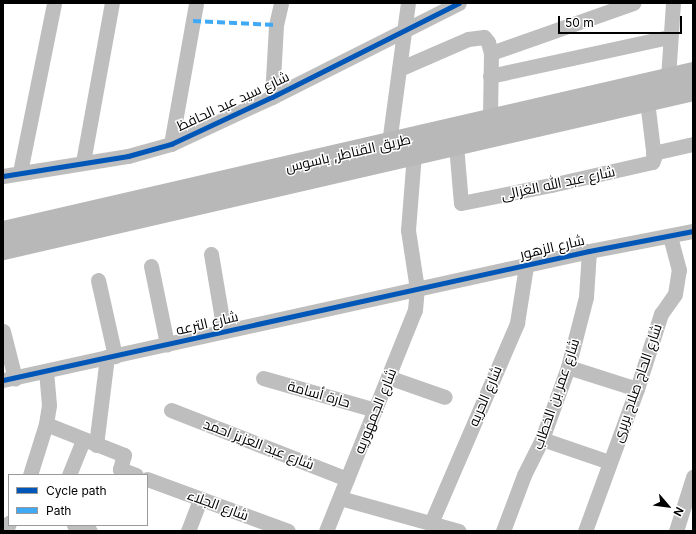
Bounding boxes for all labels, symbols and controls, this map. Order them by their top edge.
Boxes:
scale bar [560,8,684,34]
text: 50 m [565,15,594,30]
street label: شارع سيد عبد الحافظ [174,68,292,134]
street label: طريق القناطر, باسوس [284,130,412,176]
street label: شارع عبد الله الغزالى [499,163,617,203]
street label: شارع الزهور [518,231,586,263]
street label: شارع الترعه [174,308,240,338]
street label: شارع الحاج صلاح بربرى [609,321,665,445]
street label: شارع عمر بن الخطاب [529,336,583,452]
street label: شارع الحريه [465,363,505,429]
street label: شارع الجمهوريه [350,366,400,456]
street label: حارة أسامة [286,377,352,411]
street label: شارع عبد العزيز احمد [201,415,317,473]
legend [8,474,148,526]
text: Cycle path [46,483,107,498]
street label: شارع الجلاء [185,486,251,524]
north arrow [648,486,688,526]
text: Path [46,503,71,518]
text: N [670,505,687,519]

